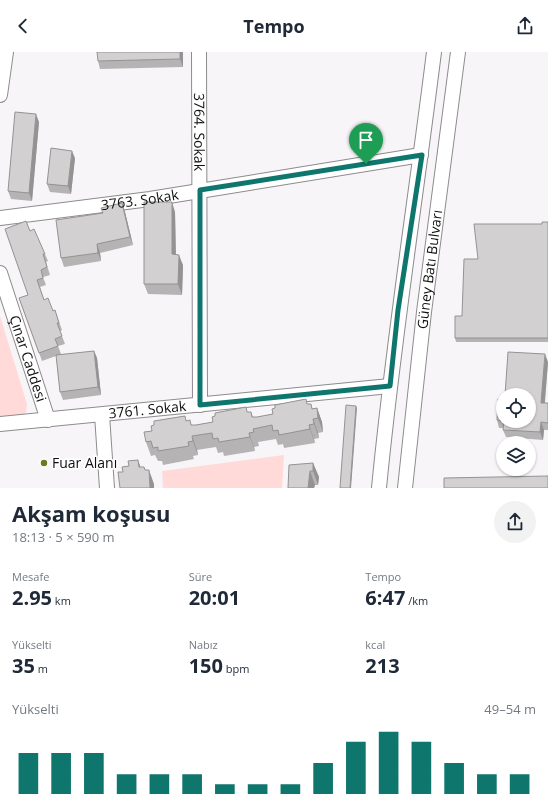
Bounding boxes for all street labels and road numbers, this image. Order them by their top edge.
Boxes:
street label: 3764. Sokak [190,93,209,172]
street label: 3763. Sokak [100,184,181,214]
street label: Güney Batı Bulvarı [412,209,446,330]
street label: Çınar Caddesi [5,313,51,404]
street label: 3761. Sokak [108,396,188,422]

